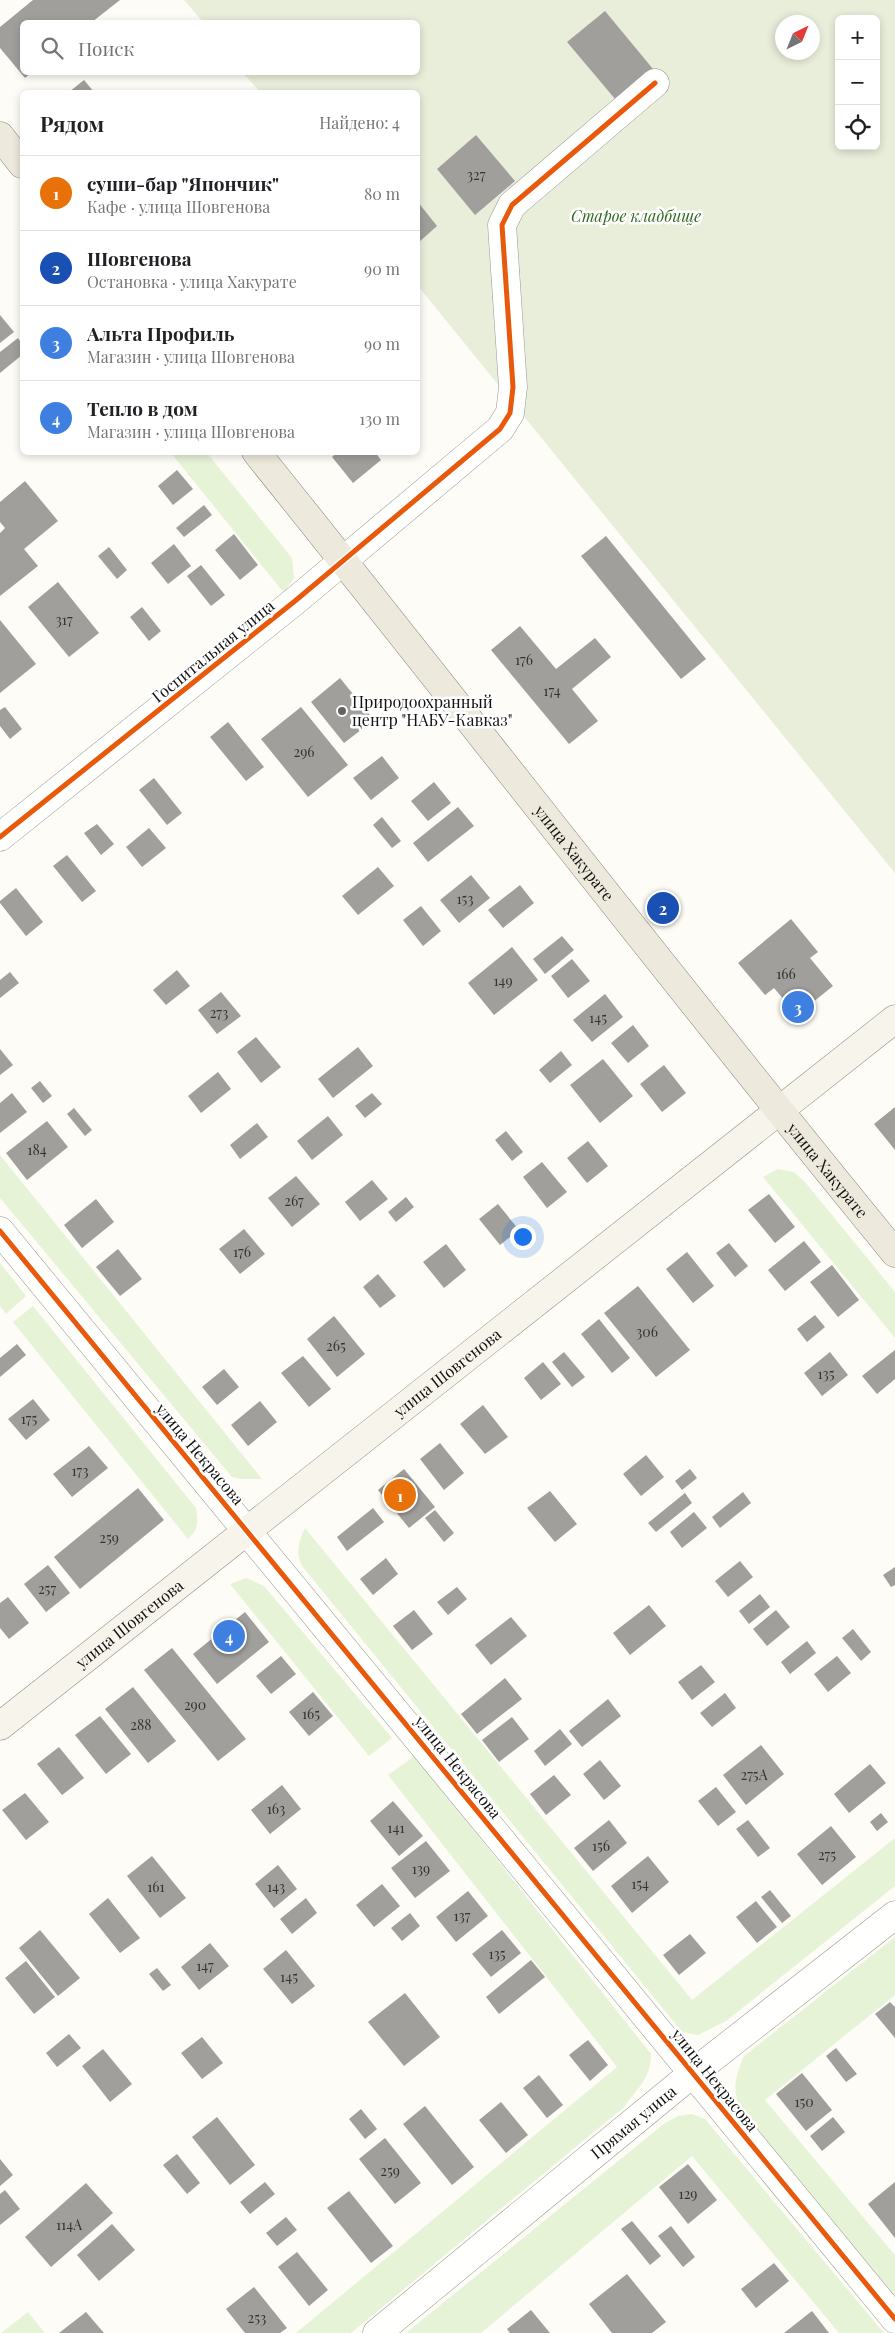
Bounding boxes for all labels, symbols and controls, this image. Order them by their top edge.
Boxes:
north arrow [775,15,820,60]
map controls [835,15,880,150]
button: + [835,15,880,60]
search box [20,20,420,75]
icon: search [38,34,66,62]
text: Поиск [78,35,134,61]
button: − [835,60,880,105]
button: locate [835,105,880,150]
text: Рядом [40,109,104,137]
text: Найдено: 4 [319,112,400,133]
house number: 327 [467,165,486,184]
text: суши-бар "Япончик" [87,170,279,196]
text: 1 [53,183,59,204]
text: 80 m [364,183,400,204]
text: Кафе · улица Шовгенова [87,196,270,217]
park label: Старое кладбище [571,205,701,226]
text: Шовгенова [87,245,192,271]
text: 2 [52,258,60,279]
text: 90 m [364,258,400,279]
text: Остановка · улица Хакурате [87,271,297,292]
text: Альта Профиль [87,320,234,346]
text: 3 [52,333,60,354]
text: 90 m [364,333,400,354]
text: Магазин · улица Шовгенова [87,346,295,367]
text: Тепло в дом [87,395,198,421]
text: 4 [52,408,60,429]
text: 130 m [359,408,400,429]
text: Магазин · улица Шовгенова [87,421,295,442]
street label: Госпитальная улица [147,595,278,707]
house number: 317 [55,610,73,629]
house number: 176 [515,650,533,669]
house number: 174 [543,681,561,700]
place label: Природоохранный центр "НАБУ-Кавказ" [352,691,513,730]
marker: Природоохранный центр "НАБУ-Кавказ" [336,705,348,717]
house number: 296 [293,742,315,761]
street label: улица Хакурате [530,800,619,905]
house number: 153 [456,889,474,908]
pin: 2 [647,889,679,927]
house number: 166 [776,964,796,983]
house number: 149 [493,971,513,990]
pin: 3 [782,988,814,1026]
house number: 273 [210,1003,228,1022]
house number: 145 [589,1008,607,1027]
street label: улица Хакурате [782,1117,873,1222]
house number: 184 [27,1140,47,1159]
house number: 267 [284,1191,304,1210]
your location [510,1224,536,1250]
house number: 176 [233,1242,251,1261]
house number: 306 [636,1322,658,1341]
street label: улица Шовгенова [388,1323,505,1422]
house number: 265 [326,1336,346,1355]
house number: 135 [817,1364,835,1383]
street label: улица Некрасова [151,1398,249,1509]
house number: 175 [21,1409,38,1428]
house number: 173 [71,1461,89,1480]
pin: 1 [384,1476,416,1514]
house number: 259 [99,1528,119,1547]
street label: улица Шовгенова [70,1574,187,1673]
house number: 257 [38,1579,56,1598]
pin: 4 [213,1617,245,1655]
house number: 290 [184,1695,206,1714]
house number: 165 [302,1704,320,1723]
street label: улица Некрасова [410,1710,506,1823]
house number: 288 [130,1715,152,1734]
house number: 275А [740,1765,768,1784]
house number: 163 [267,1799,285,1818]
house number: 141 [387,1818,405,1837]
house number: 156 [592,1836,610,1855]
house number: 275 [818,1845,836,1864]
house number: 139 [412,1859,430,1878]
house number: 154 [631,1874,649,1893]
house number: 161 [147,1877,165,1896]
house number: 143 [267,1877,285,1896]
house number: 137 [454,1906,471,1925]
house number: 135 [488,1944,506,1963]
house number: 147 [196,1956,214,1975]
house number: 145 [280,1967,298,1986]
street label: улица Некрасова [667,2023,763,2136]
street label: Прямая улица [586,2080,680,2163]
house number: 150 [794,2092,814,2111]
house number: 259 [380,2161,400,2180]
house number: 129 [678,2184,698,2203]
house number: 114А [56,2215,82,2234]
house number: 253 [248,2308,266,2327]

